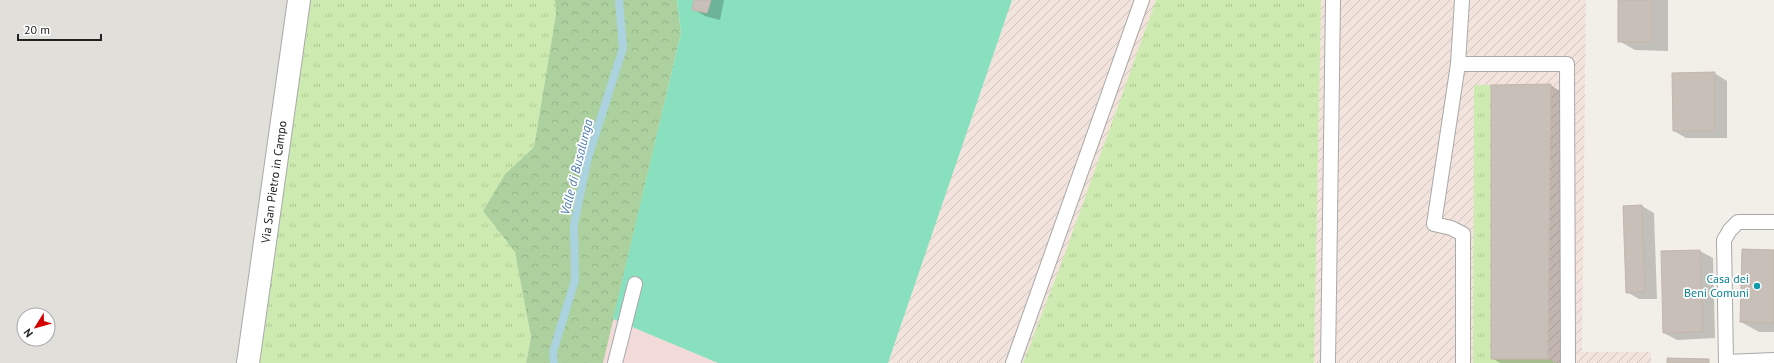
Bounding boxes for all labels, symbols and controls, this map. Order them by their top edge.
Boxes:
scale bar [18,16,101,42]
text: 20 m [24,22,50,37]
water label: Valle di Busalunga [556,117,597,217]
street label: Via San Pietro in Campo [257,120,290,245]
place label: Casa dei Beni Comuni [1684,271,1749,300]
marker: Casa dei Beni Comuni [1752,281,1762,291]
north arrow [16,307,56,347]
text: N [20,326,36,340]

